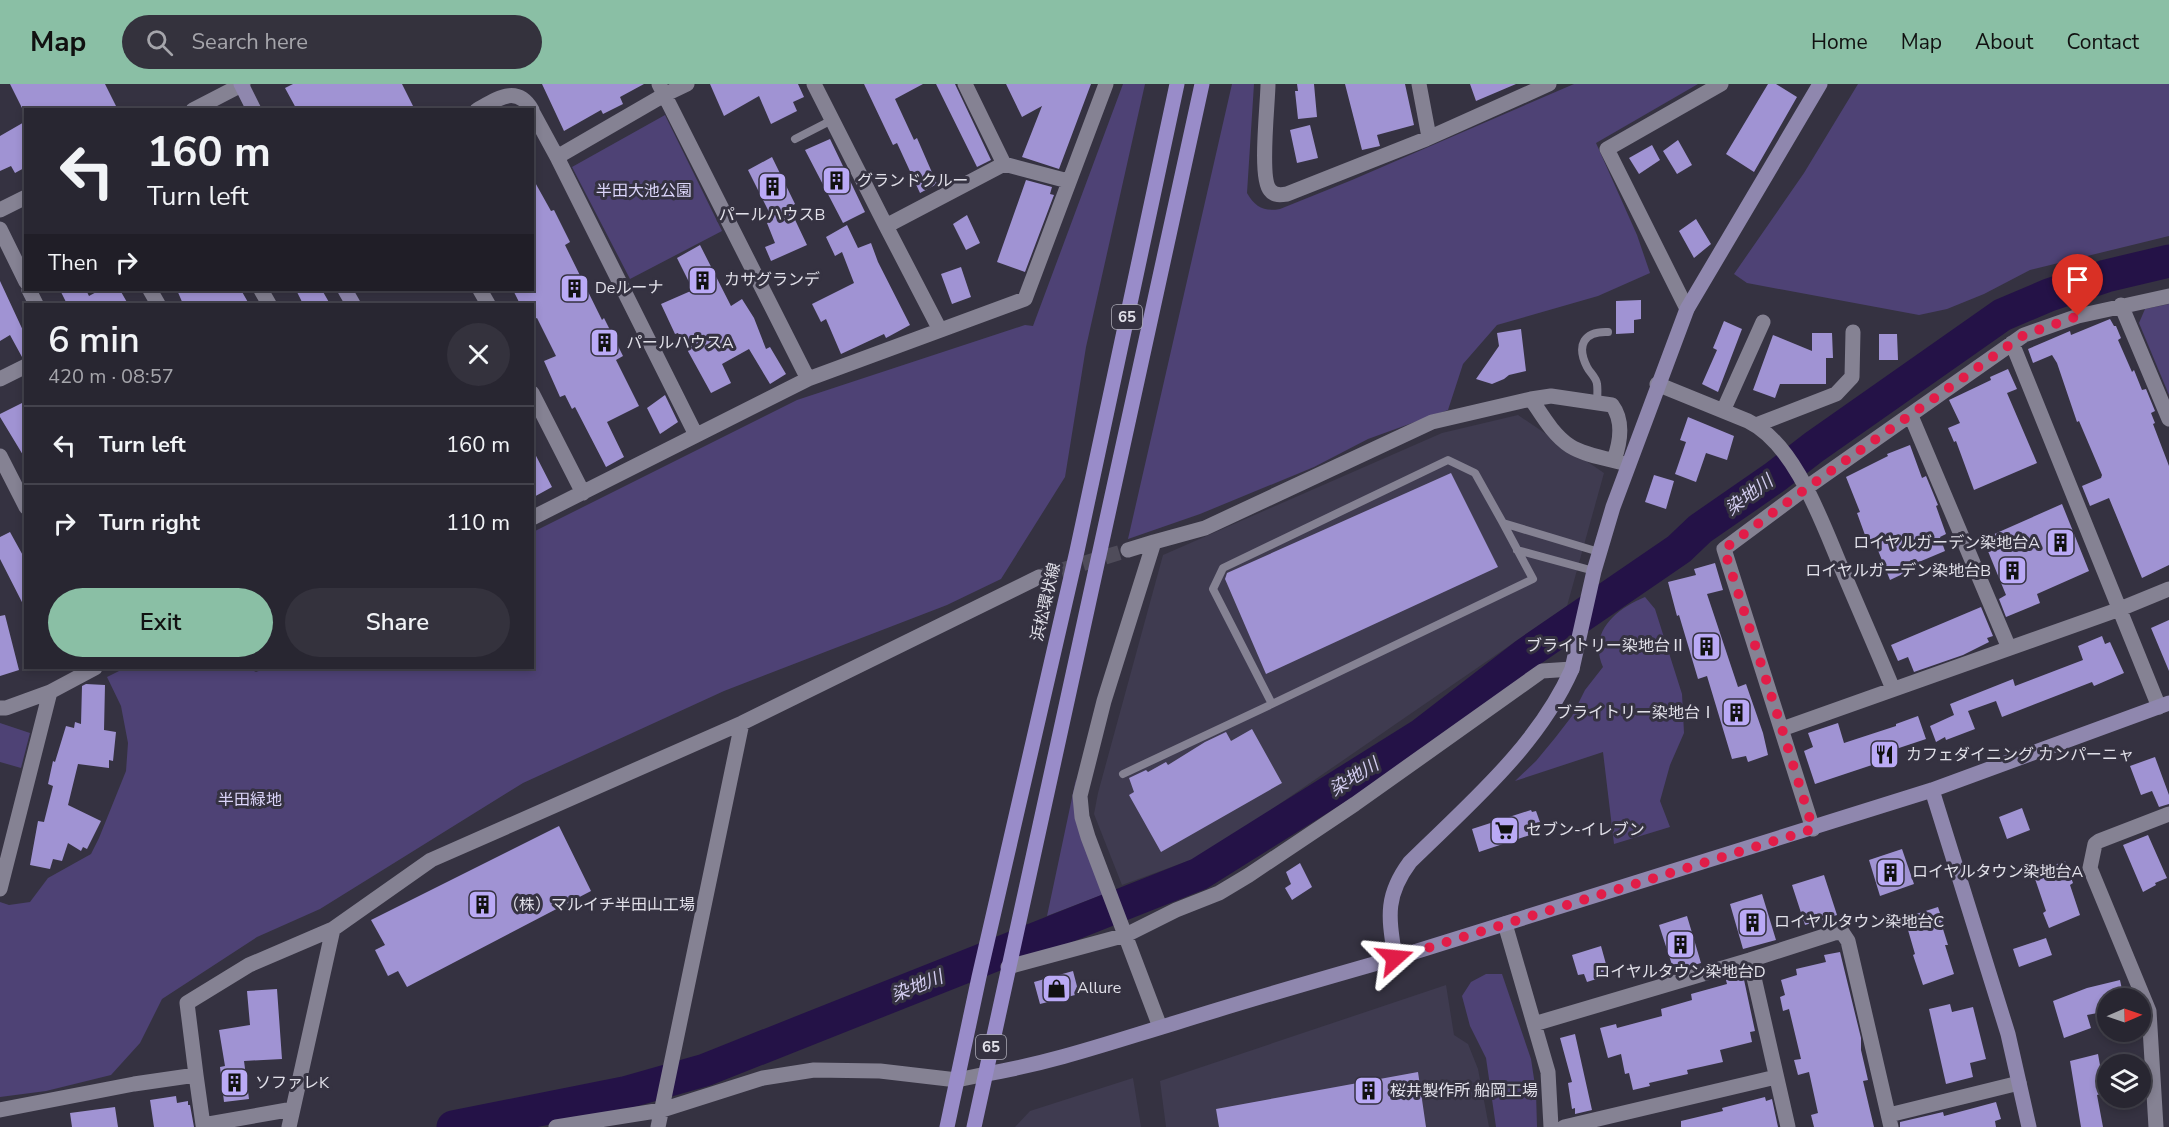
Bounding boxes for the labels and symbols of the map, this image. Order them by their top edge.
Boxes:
building icon: グランドクルー [820,165,852,197]
place label: グランドクルー [857,170,969,192]
building icon: パールハウスB [756,171,788,203]
park label: 半田大池公園 [596,180,692,202]
place label: パールハウスB [719,204,825,226]
pin [2052,254,2103,316]
building icon: カサグランデ [687,264,719,296]
place label: カサグランデ [724,269,820,291]
building icon: Deルーナ [558,272,590,304]
place label: Deルーナ [595,277,663,299]
road number: 65 [1112,305,1142,329]
building icon: パールハウスA [589,327,621,359]
place label: パールハウスA [626,332,734,354]
water label: 染地川 [1720,468,1779,521]
building icon: ロイヤルガーデン染地台A [2045,527,2077,559]
place label: ロイヤルガーデン染地台A [1853,532,2040,554]
building icon: ロイヤルガーデン染地台B [1996,555,2028,587]
place label: ロイヤルガーデン染地台B [1805,560,1991,582]
street label: 浜松環状線 [1026,561,1066,643]
building icon: ブライトリー染地台Ⅱ [1691,630,1723,662]
place label: ブライトリー染地台Ⅱ [1526,635,1686,657]
building icon: ブライトリー染地台Ⅰ [1721,697,1753,729]
place label: ブライトリー染地台Ⅰ [1556,702,1716,724]
restaurant icon: カフェダイニング カンパーニャ [1869,739,1901,771]
place label: カフェダイニング カンパーニャ [1906,744,2134,766]
water label: 染地川 [1325,751,1385,801]
park label: 半田緑地 [218,789,282,811]
supermarket icon: セブン-イレブン [1489,814,1521,846]
place label: セブン-イレブン [1526,819,1645,841]
building icon: ロイヤルタウン染地台A [1875,856,1907,888]
place label: ロイヤルタウン染地台A [1912,861,2084,883]
building icon: （株）マルイチ半田山工場 [466,889,498,921]
place label: （株）マルイチ半田山工場 [503,894,695,916]
building icon: ロイヤルタウン染地台C [1737,906,1769,938]
place label: ロイヤルタウン染地台C [1774,911,1945,933]
position arrow [1363,926,1427,990]
building icon: ロイヤルタウン染地台D [1664,928,1696,960]
place label: ロイヤルタウン染地台D [1594,961,1766,983]
water label: 染地川 [887,964,948,1007]
shop icon: Allure [1040,972,1072,1004]
place label: Allure [1077,977,1121,999]
north arrow [2097,988,2151,1042]
road number: 65 [976,1035,1006,1059]
building icon: ソファレK [218,1067,250,1099]
place label: ソファレK [255,1072,330,1094]
building icon: 桜井製作所 船岡工場 [1353,1075,1385,1107]
place label: 桜井製作所 船岡工場 [1390,1080,1538,1102]

